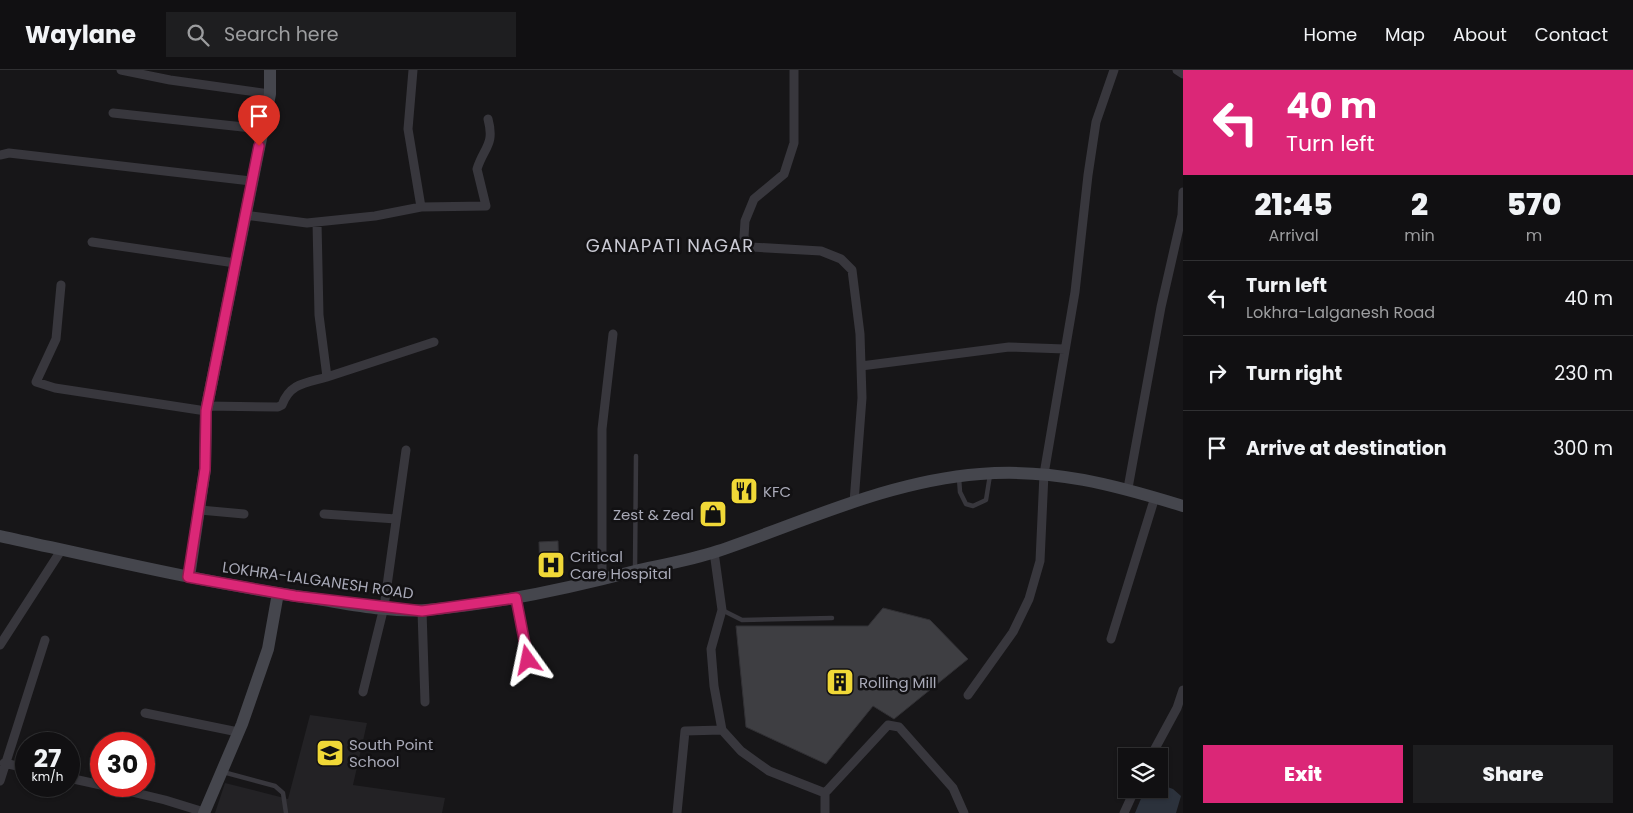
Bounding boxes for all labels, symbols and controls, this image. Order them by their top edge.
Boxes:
search box [166,12,516,57]
text: Waylane [25,18,136,51]
icon: search [184,21,212,49]
text: Search here [224,21,339,48]
text: Home [1303,22,1357,47]
text: Map [1385,22,1425,47]
text: About [1453,22,1507,47]
text: Contact [1535,22,1608,47]
text: 40 m [1286,81,1377,130]
icon: left [1203,90,1268,155]
pin [238,95,280,146]
icon: arrive [245,102,273,130]
text: Turn left [1286,128,1374,159]
text: 21:45 [1255,183,1333,226]
text: 2 [1411,183,1428,226]
text: 570 [1506,183,1561,226]
text: Arrival [1268,224,1319,247]
text: min [1404,224,1435,247]
text: m [1526,224,1542,247]
district label: GANAPATI NAGAR [586,233,754,258]
text: Turn left [1246,272,1327,299]
icon: left [1203,284,1231,312]
text: 40 m [1564,285,1613,312]
text: Lokhra-Lalganesh Road [1246,301,1435,324]
icon: right [1203,359,1231,387]
text: Turn right [1246,360,1342,387]
text: 230 m [1554,360,1613,387]
icon: arrive [1203,434,1231,462]
text: Arrive at destination [1246,435,1447,462]
text: 300 m [1553,435,1613,462]
restaurant icon: KFC [729,476,759,506]
place label: KFC [763,481,791,502]
shop icon: Zest & Zeal [698,499,728,529]
place label: Zest & Zeal [613,504,694,525]
place label: Critical Care Hospital [570,546,672,584]
hospital icon: Critical Care Hospital [536,550,566,580]
street label: LOKHRA-LALGANESH ROAD [221,556,415,604]
position arrow [501,633,553,685]
building icon: Rolling Mill [825,667,855,697]
place label: Rolling Mill [859,672,937,693]
speed limit sign: 30 [90,732,155,797]
place label: South Point School [349,734,433,772]
school or university icon: South Point School [315,738,345,768]
text: 27 [34,741,61,776]
button: Exit [1203,745,1403,803]
button: Share [1413,745,1613,803]
map controls [1118,748,1168,798]
button: layers [1118,748,1168,798]
text: km/h [32,768,63,785]

